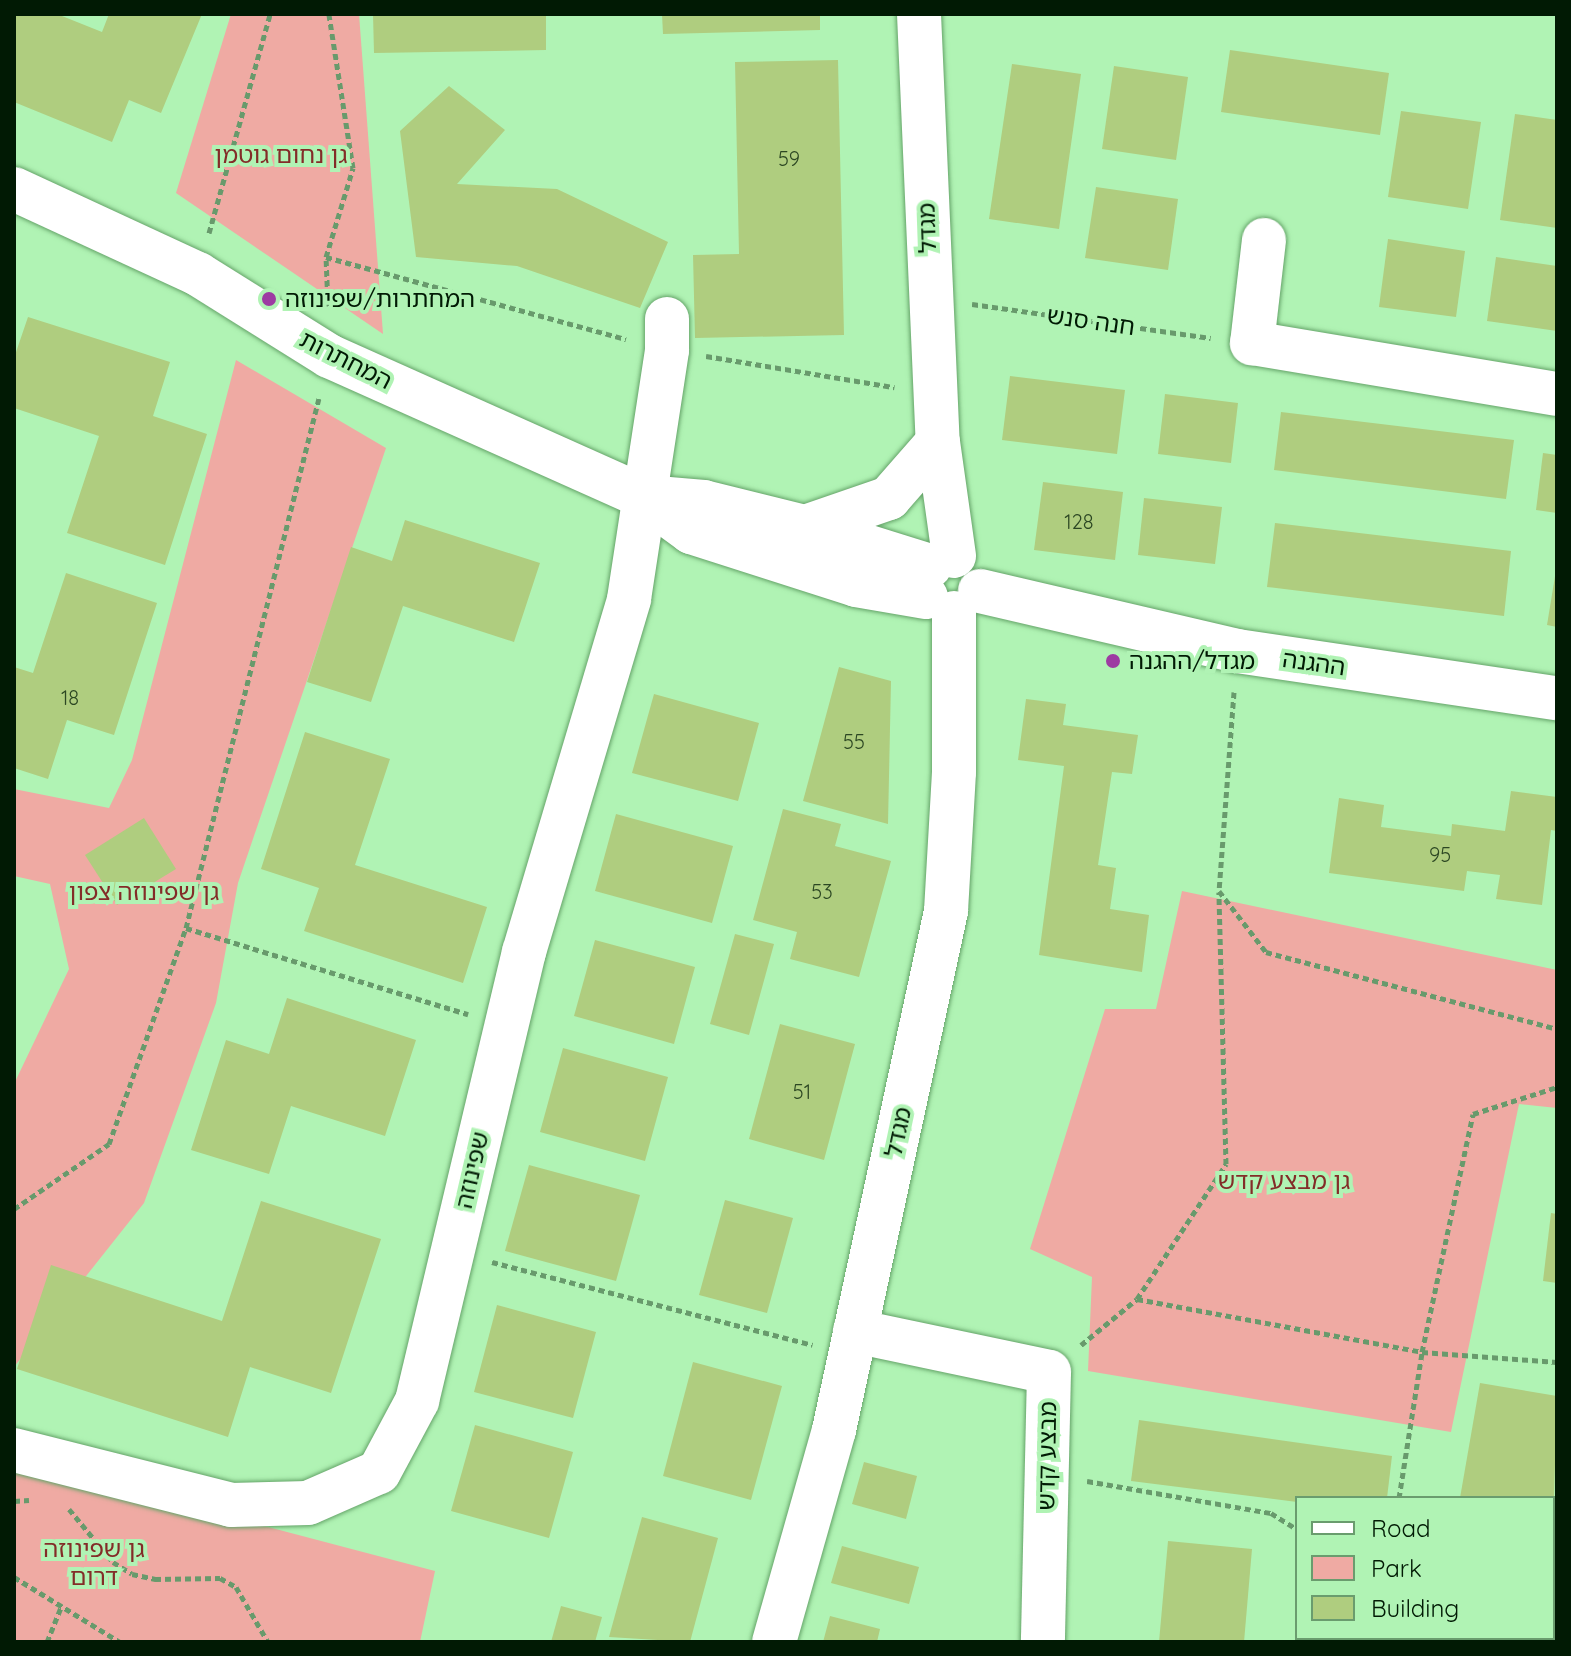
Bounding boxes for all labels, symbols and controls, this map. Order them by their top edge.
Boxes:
park label: גן נחום גוטמן [214,141,348,169]
house number: 59 [778,146,800,170]
street label: מגדל [912,202,942,254]
place label: המחתרות/שפינוזה [285,285,475,313]
marker: המחתרות/שפינוזה [260,290,278,308]
street label: חנה סנש [1045,301,1137,341]
street label: המחתרות [295,325,397,395]
house number: 128 [1064,509,1094,533]
street label: ההגנה [1281,644,1347,682]
place label: מגדל/ההגנה [1129,647,1255,675]
marker: מגדל/ההגנה [1104,652,1122,670]
house number: 18 [61,685,79,709]
house number: 55 [843,729,865,753]
house number: 95 [1429,842,1451,866]
park label: גן שפינוזה צפון [69,878,219,906]
house number: 53 [811,879,833,903]
house number: 51 [793,1079,811,1103]
street label: מגדל [879,1104,917,1160]
street label: שפינוזה [449,1129,495,1211]
park label: גן מבצע קדש [1218,1167,1350,1195]
street label: מבצע קדש [1032,1401,1062,1511]
legend [1295,1496,1555,1640]
text: Road [1371,1513,1431,1543]
park label: גן שפינוזה דרום [43,1535,145,1591]
text: Park [1371,1553,1422,1583]
text: Building [1371,1593,1459,1623]

